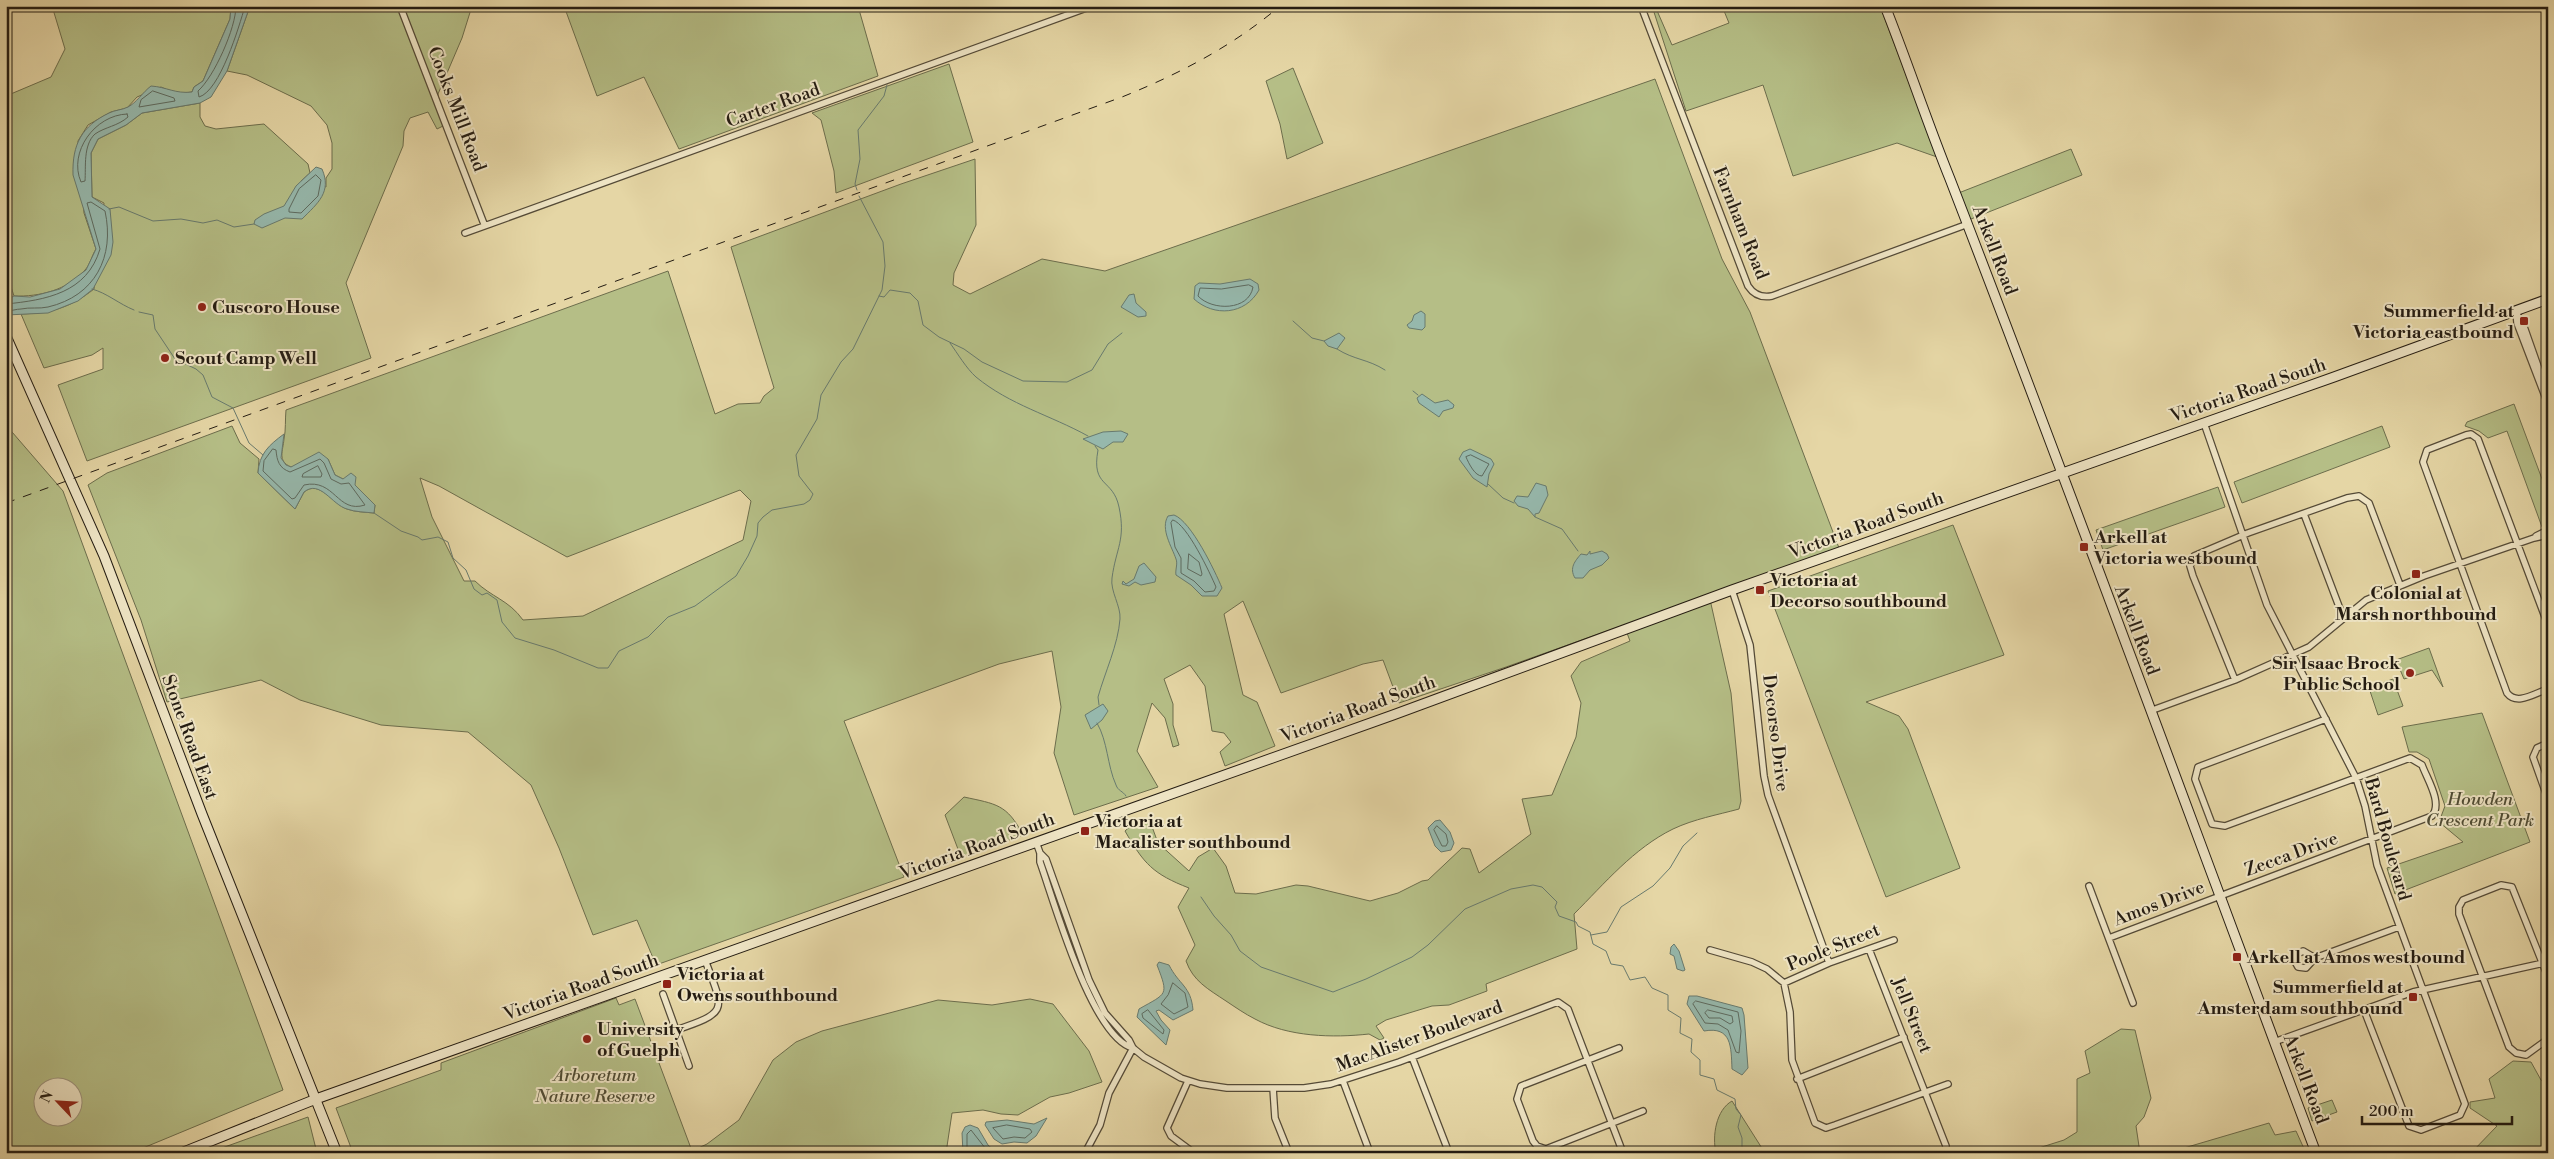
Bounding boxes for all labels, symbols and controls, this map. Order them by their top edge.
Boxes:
street label: Cooks Mill Road [422,43,491,176]
street label: Carter Road [723,78,824,133]
street label: Farnham Road [1707,163,1774,284]
street label: Arkell Road [1967,201,2022,299]
place label: Cuscoro House [212,296,340,319]
place label: Summerfield at Victoria eastbound [2352,300,2515,344]
marker: Cuscoro House [196,301,208,313]
marker: Summerfield at Victoria eastbound [2518,315,2530,327]
place label: Scout Camp Well [175,347,317,370]
marker: Scout Camp Well [159,352,171,364]
street label: Victoria Road South [2166,353,2329,428]
street label: Victoria Road South [1784,487,1947,565]
place label: Arkell at Victoria westbound [2093,526,2257,570]
marker: Arkell at Victoria westbound [2078,541,2090,553]
marker: Colonial at Marsh northbound [2410,568,2422,580]
place label: Victoria at Decorso southbound [1769,569,1947,613]
street label: Arkell Road [2109,581,2164,679]
place label: Colonial at Marsh northbound [2335,582,2497,626]
marker: Victoria at Decorso southbound [1754,584,1766,596]
place label: Sir Isaac Brock Public School [2272,652,2401,696]
marker: Sir Isaac Brock Public School [2404,667,2416,679]
street label: Stone Road East [156,671,223,803]
street label: Victoria Road South [1276,671,1439,749]
street label: Decorso Drive [1757,673,1794,793]
street label: Bard Boulevard [2359,774,2416,904]
park label: Howden Crescent Park [2426,788,2534,832]
street label: Victoria Road South [895,808,1058,886]
place label: Victoria at Macalister southbound [1094,810,1291,854]
marker: Victoria at Macalister southbound [1079,825,1091,837]
street label: Zecca Drive [2241,827,2341,882]
street label: Amos Drive [2109,876,2208,932]
street label: Poole Street [1783,918,1884,977]
place label: Arkell at Amos westbound [2246,946,2465,969]
street label: Victoria Road South [499,949,662,1027]
marker: Arkell at Amos westbound [2231,951,2243,963]
place label: Victoria at Owens southbound [676,963,838,1007]
street label: Jell Street [1886,973,1937,1057]
place label: Summerfield at Amsterdam southbound [2197,976,2404,1020]
marker: Victoria at Owens southbound [661,978,673,990]
marker: Summerfield at Amsterdam southbound [2407,991,2419,1003]
street label: MacAlister Boulevard [1333,995,1506,1077]
place label: University of Guelph [597,1018,685,1062]
street label: Arkell Road [2278,1030,2333,1128]
marker: University of Guelph [581,1033,593,1045]
park label: Arboretum Nature Reserve [534,1064,656,1108]
north arrow [32,1076,82,1126]
text: N [37,1088,58,1106]
scale bar [2362,1094,2512,1126]
text: 200 m [2369,1102,2414,1121]

